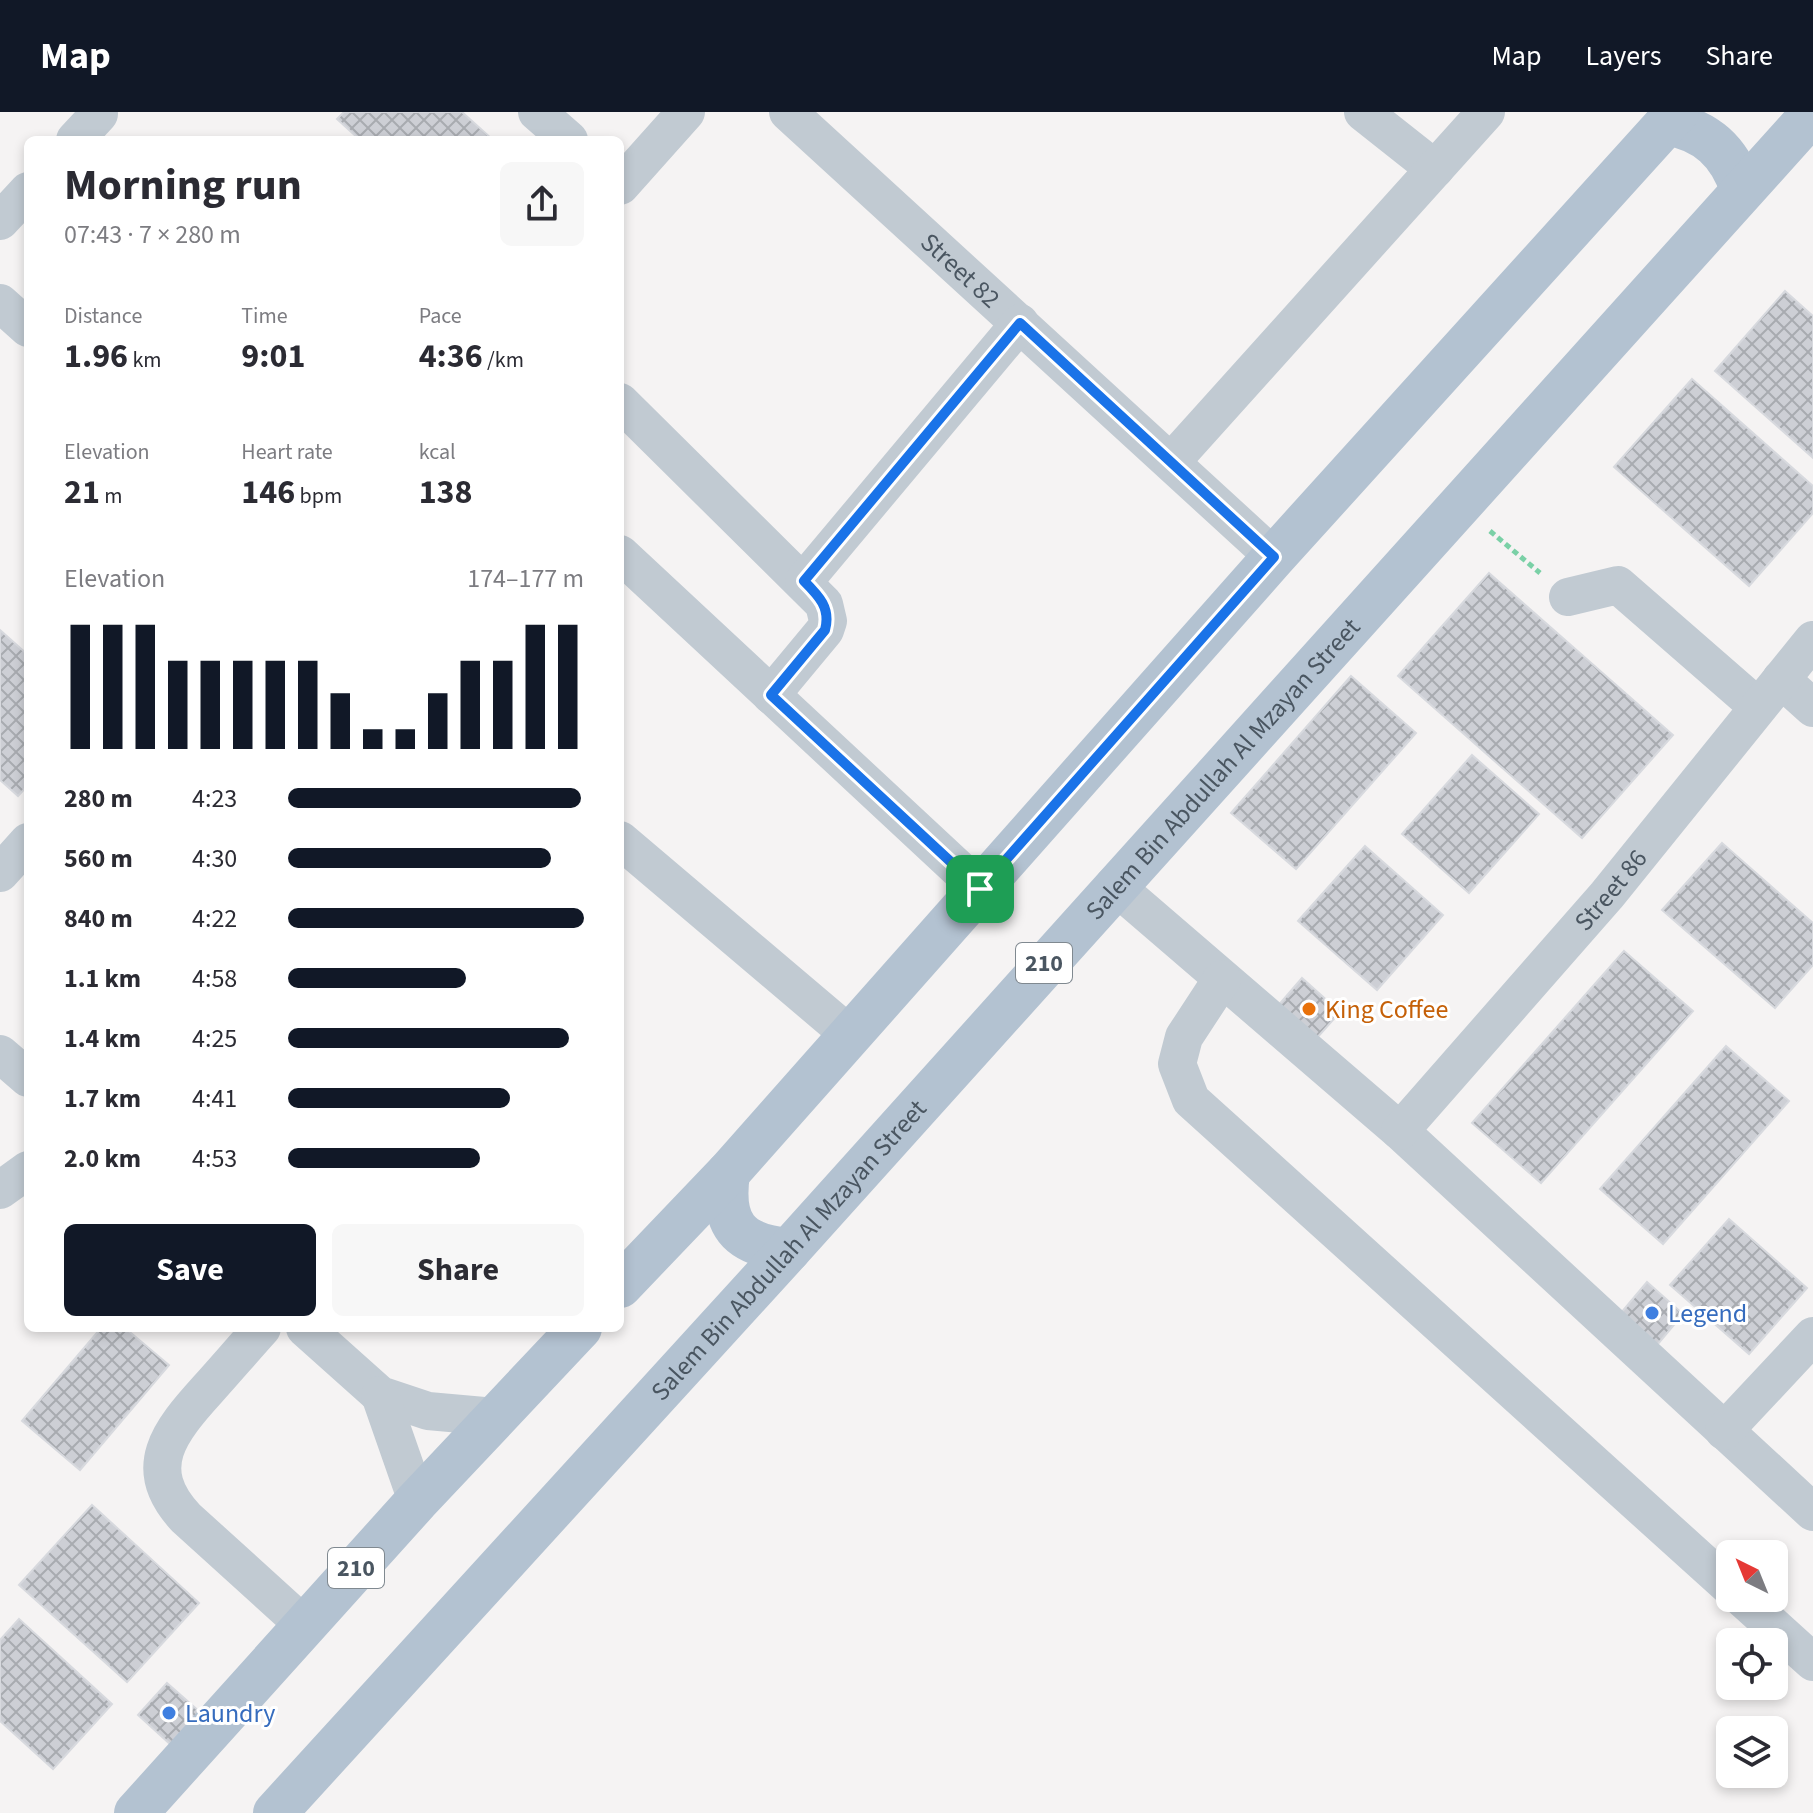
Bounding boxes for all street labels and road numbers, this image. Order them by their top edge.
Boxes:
street label: Street 82 [913,224,1009,316]
street label: Salem Bin Abdullah Al Mzayan Street [1076,609,1369,928]
street label: Street 86 [1565,841,1655,939]
road number: 210 [1016,943,1072,983]
street label: Salem Bin Abdullah Al Mzayan Street [642,1091,935,1409]
road number: 210 [328,1548,384,1588]

